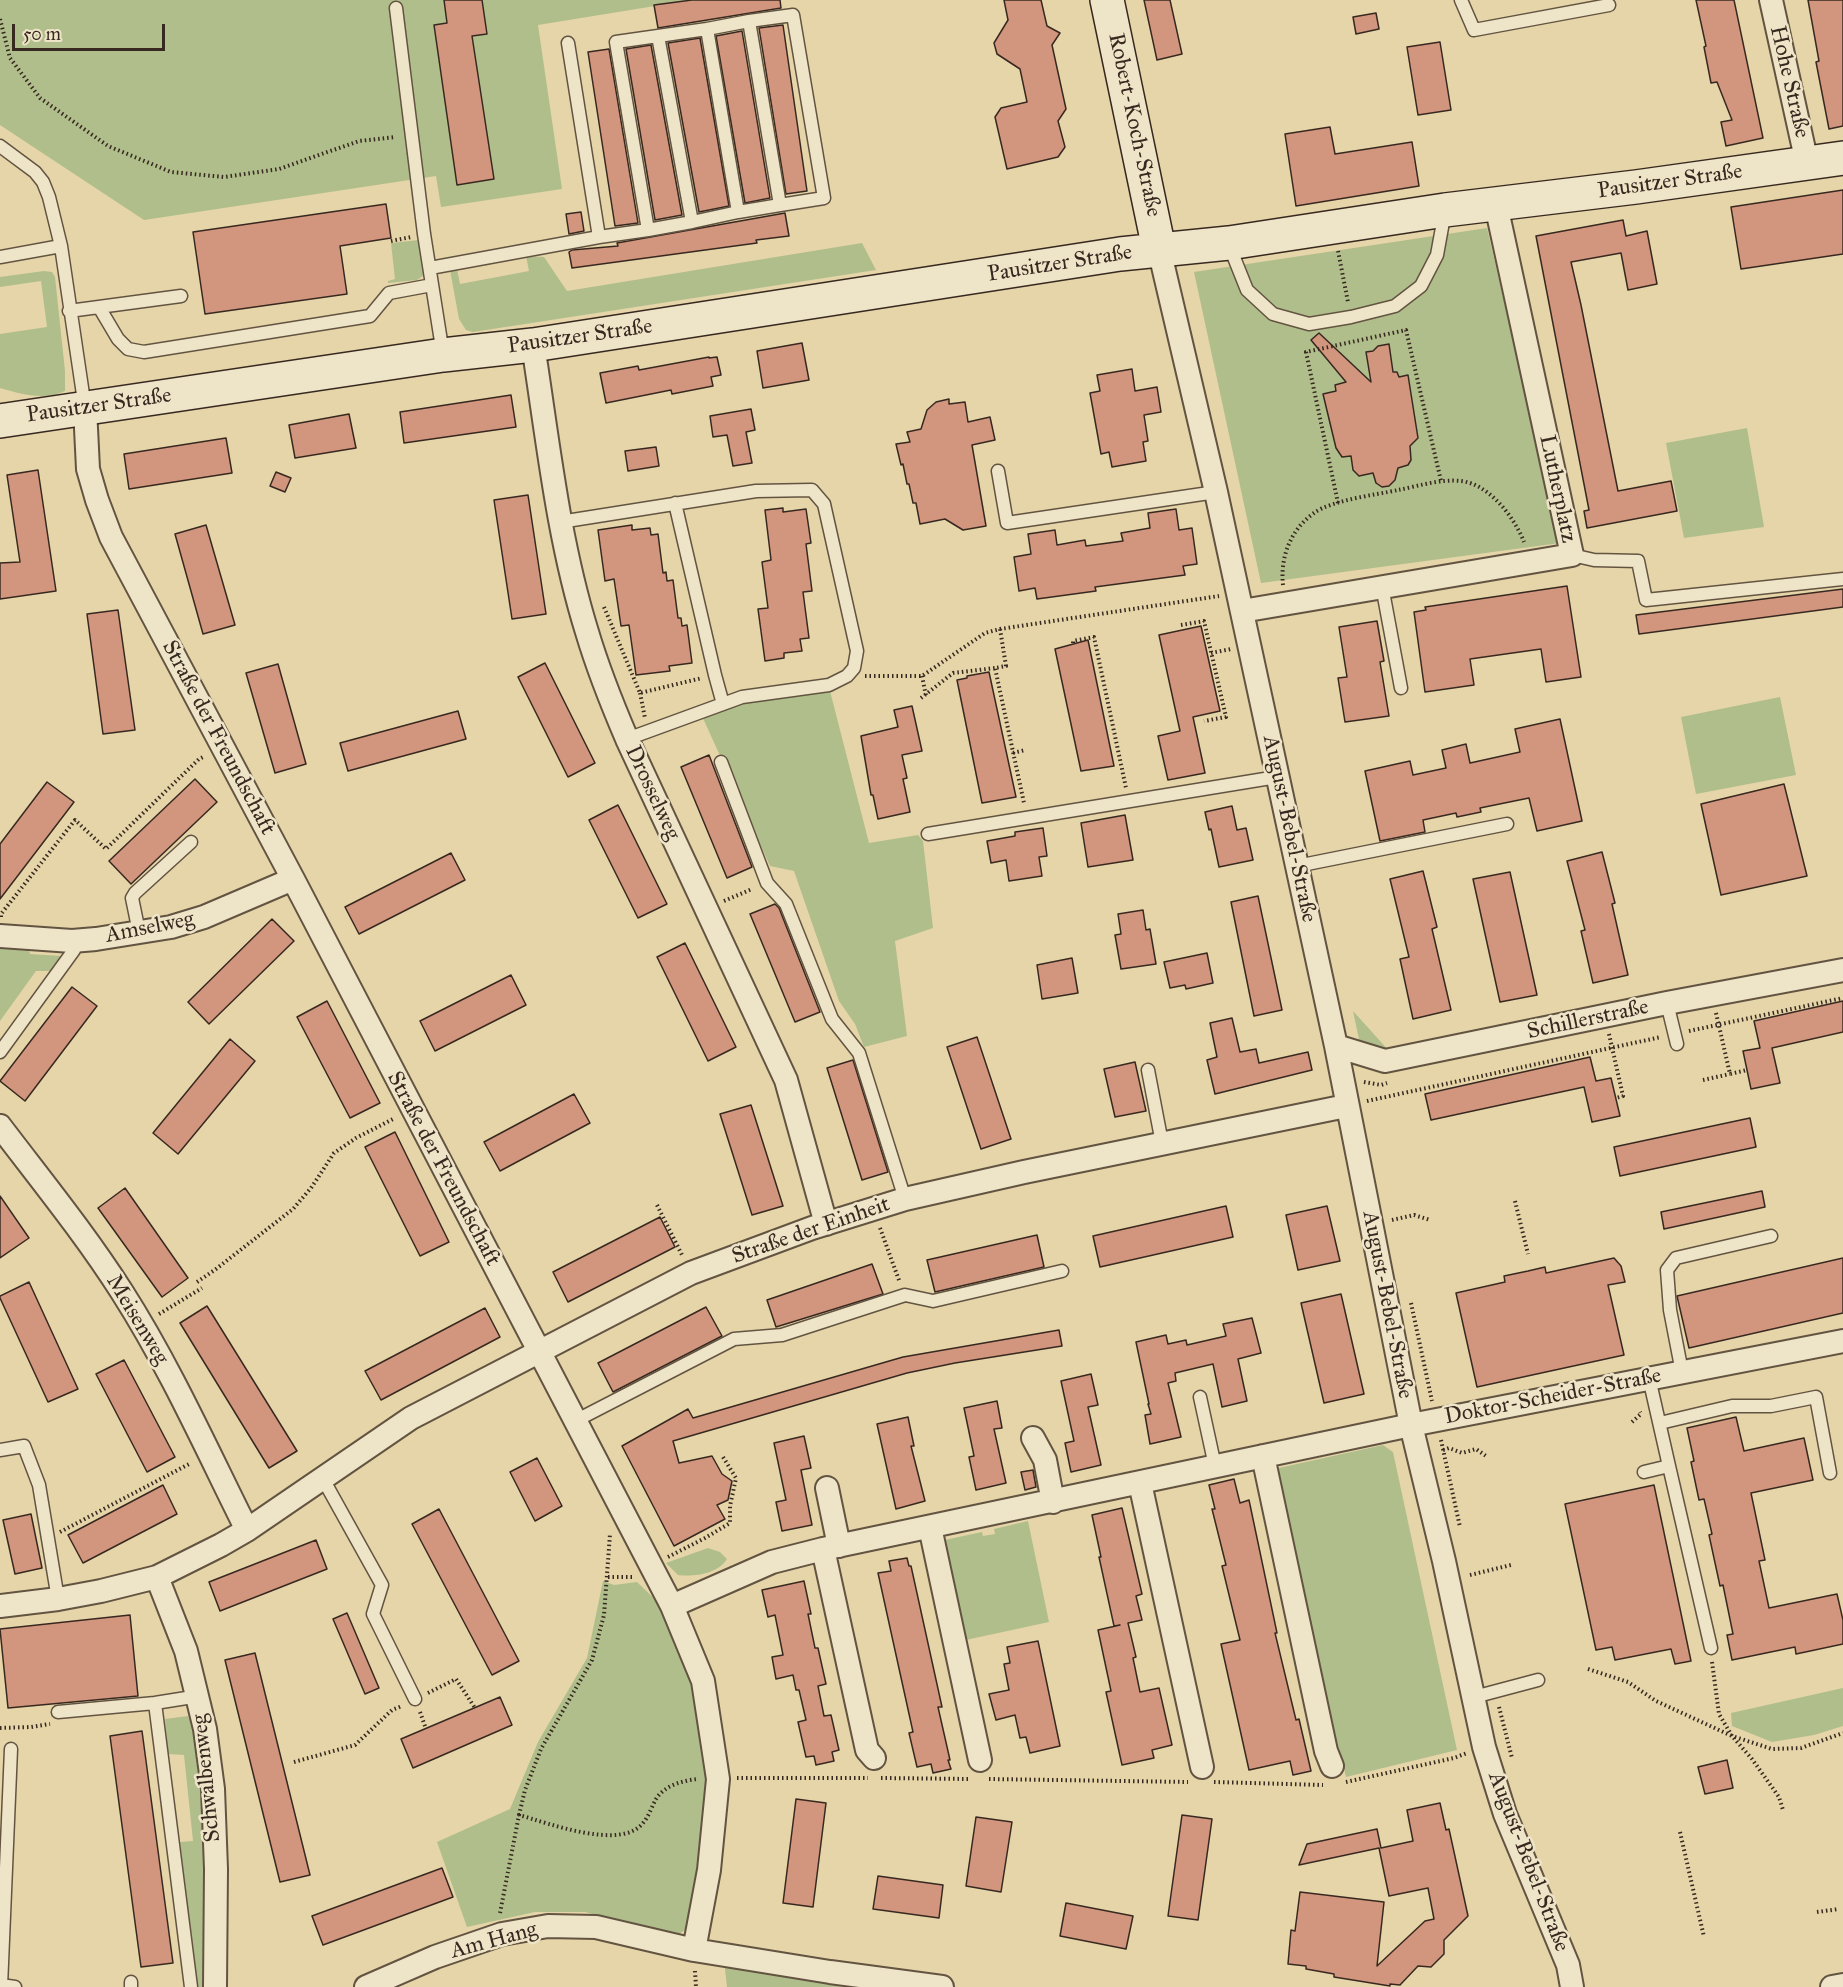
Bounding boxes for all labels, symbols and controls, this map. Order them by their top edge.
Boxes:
scale bar [15,12,168,50]
text: 50 m [23,23,61,45]
street label: Hohe Straße [1763,23,1815,141]
street label: Robert-Koch-Straße [1102,31,1166,219]
street label: Pausitzer Straße [1596,159,1744,205]
street label: Pausitzer Straße [986,240,1134,288]
street label: Pausitzer Straße [506,314,654,360]
street label: Pausitzer Straße [25,383,173,429]
street label: Lutherplatz [1533,433,1581,545]
street label: Straße der Freundschaft [156,636,280,840]
street label: August-Bebel-Straße [1256,733,1322,925]
street label: Drosselweg [619,742,685,844]
street label: Amselweg [103,906,197,950]
street label: Schillerstraße [1525,994,1651,1046]
street label: Straße der Freundschaft [381,1067,505,1271]
street label: Straße der Einheit [729,1192,893,1270]
street label: August-Bebel-Straße [1356,1209,1418,1401]
street label: Meisenweg [100,1270,174,1370]
street label: Doktor-Scheider-Straße [1442,1363,1664,1431]
street label: Schwalbenweg [187,1713,227,1843]
street label: August-Bebel-Straße [1482,1768,1574,1956]
street label: Am Hang [448,1917,540,1965]

